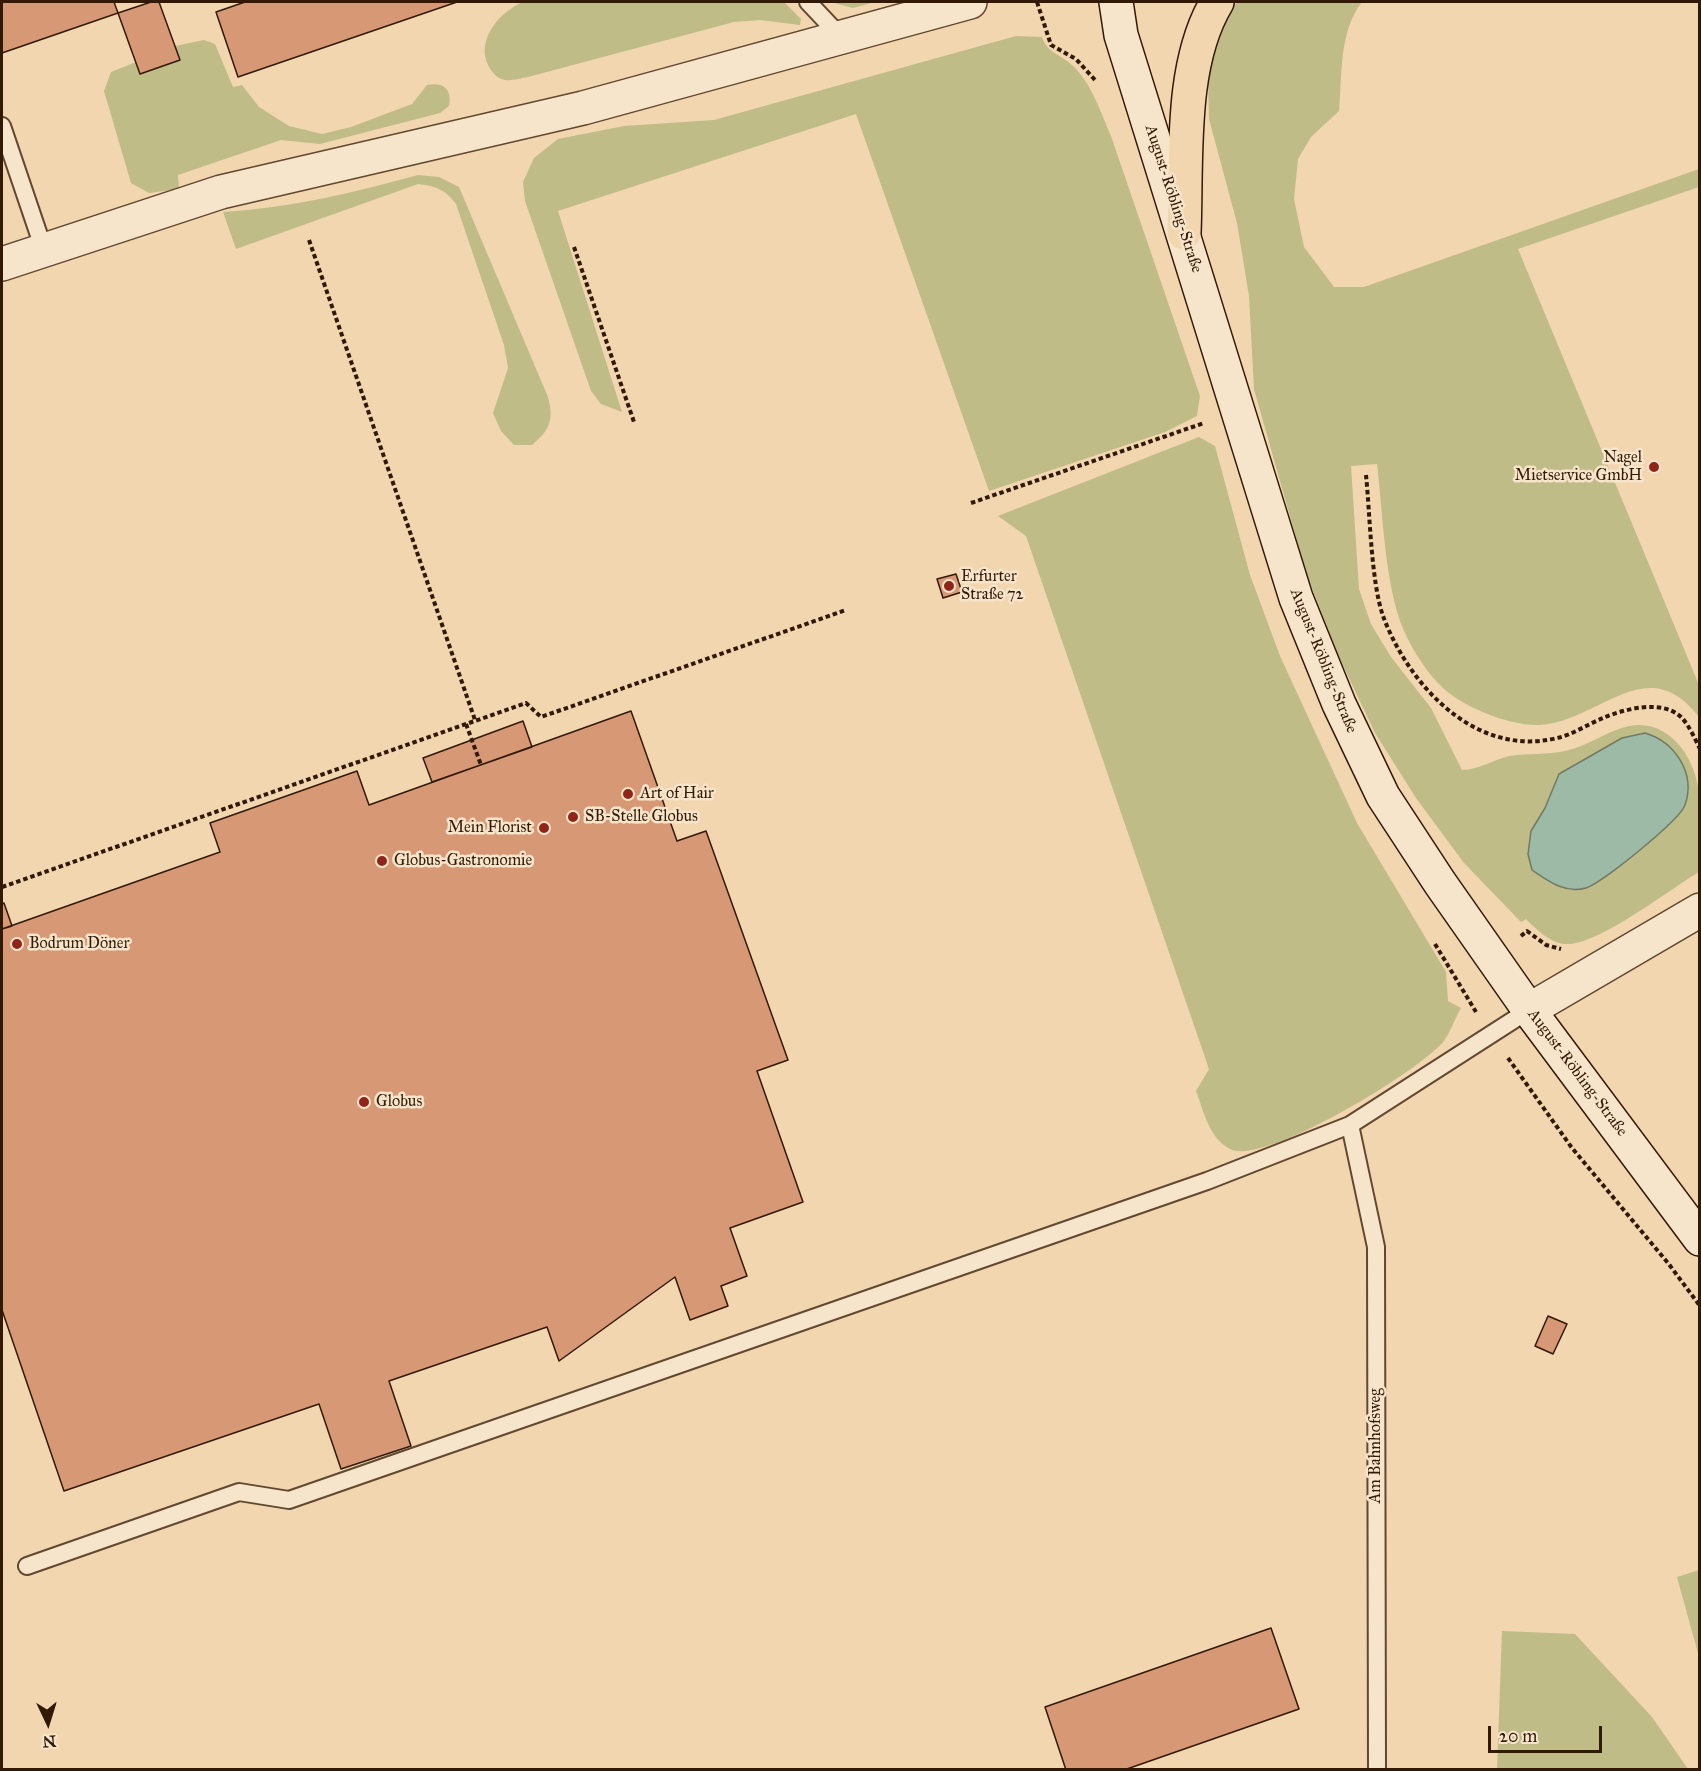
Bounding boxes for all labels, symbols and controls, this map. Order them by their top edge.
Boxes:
street label: August-Röbling-Straße [1140,123,1206,275]
place label: Nagel Mietservice GmbH [1515,448,1642,486]
marker: Nagel Mietservice GmbH [1647,460,1661,474]
place label: Erfurter Straße 72 [961,567,1023,605]
marker: Erfurter Straße 72 [942,579,956,593]
street label: August-Röbling-Straße [1285,586,1361,736]
place label: Art of Hair [640,784,714,804]
marker: Art of Hair [621,787,635,801]
place label: SB-Stelle Globus [585,807,698,827]
marker: SB-Stelle Globus [566,810,580,824]
place label: Mein Florist [448,818,532,838]
marker: Mein Florist [537,821,551,835]
place label: Globus-Gastronomie [394,851,532,871]
marker: Globus-Gastronomie [375,854,389,868]
place label: Bodrum Döner [29,934,129,954]
marker: Bodrum Döner [10,937,24,951]
street label: August-Röbling-Straße [1523,1006,1631,1140]
place label: Globus [376,1092,422,1112]
marker: Globus [357,1095,371,1109]
street label: Am Bahnhofsweg [1366,1388,1386,1504]
north arrow [18,1693,78,1753]
scale bar [1491,1714,1605,1752]
text: 20 m [1499,1725,1537,1747]
text: N [42,1732,57,1751]

